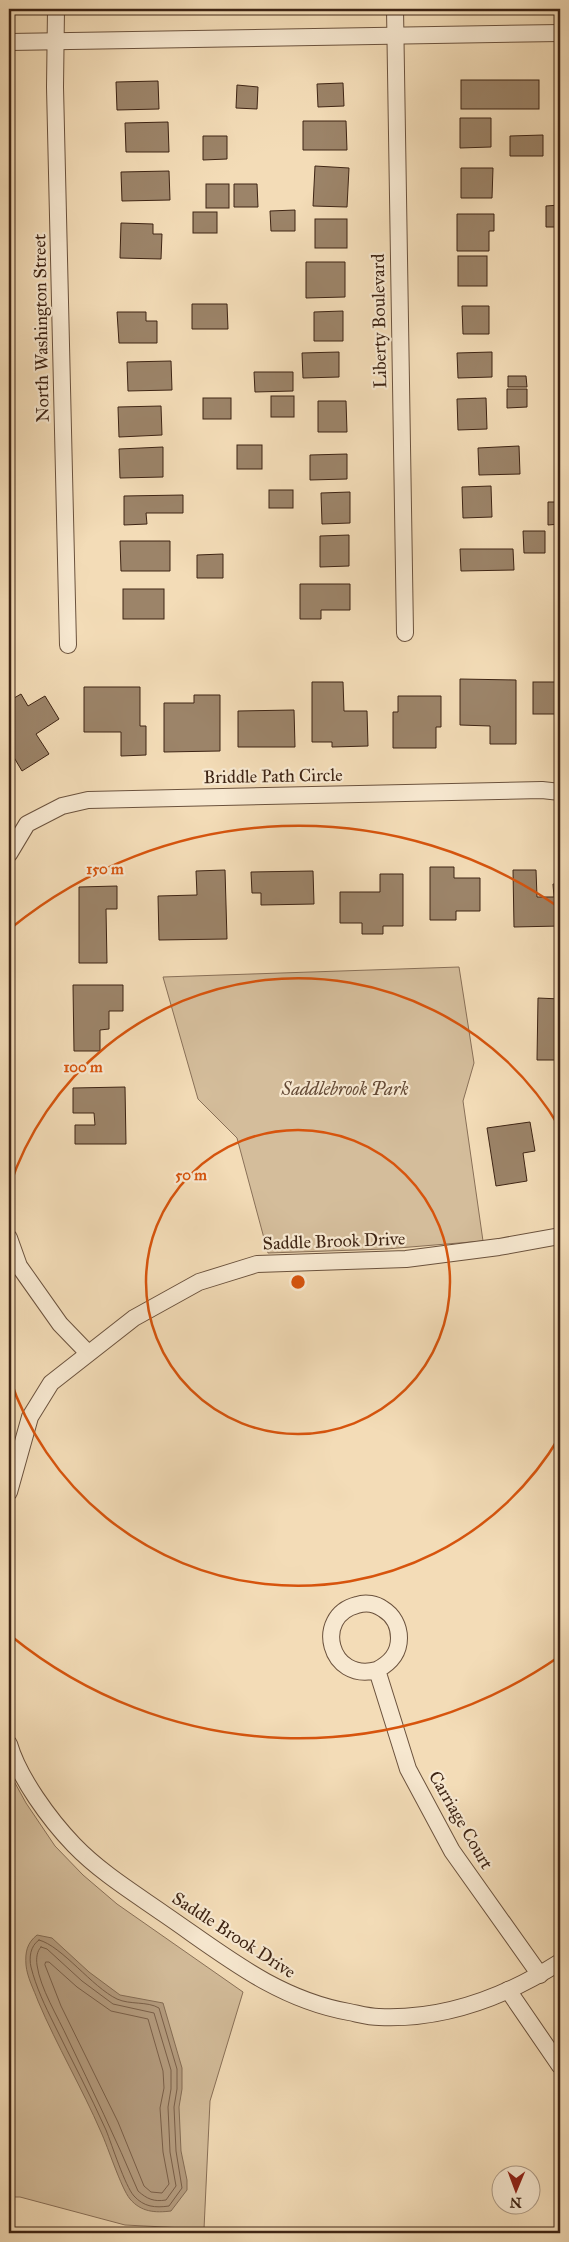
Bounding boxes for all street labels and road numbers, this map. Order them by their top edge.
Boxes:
street label: North Washington Street [28,233,55,422]
street label: Liberty Boulevard [367,253,391,389]
street label: Briddle Path Circle [203,764,343,788]
street label: Saddle Brook Drive [262,1228,406,1254]
street label: Carriage Court [423,1767,498,1874]
street label: Saddle Brook Drive [168,1887,300,1983]

